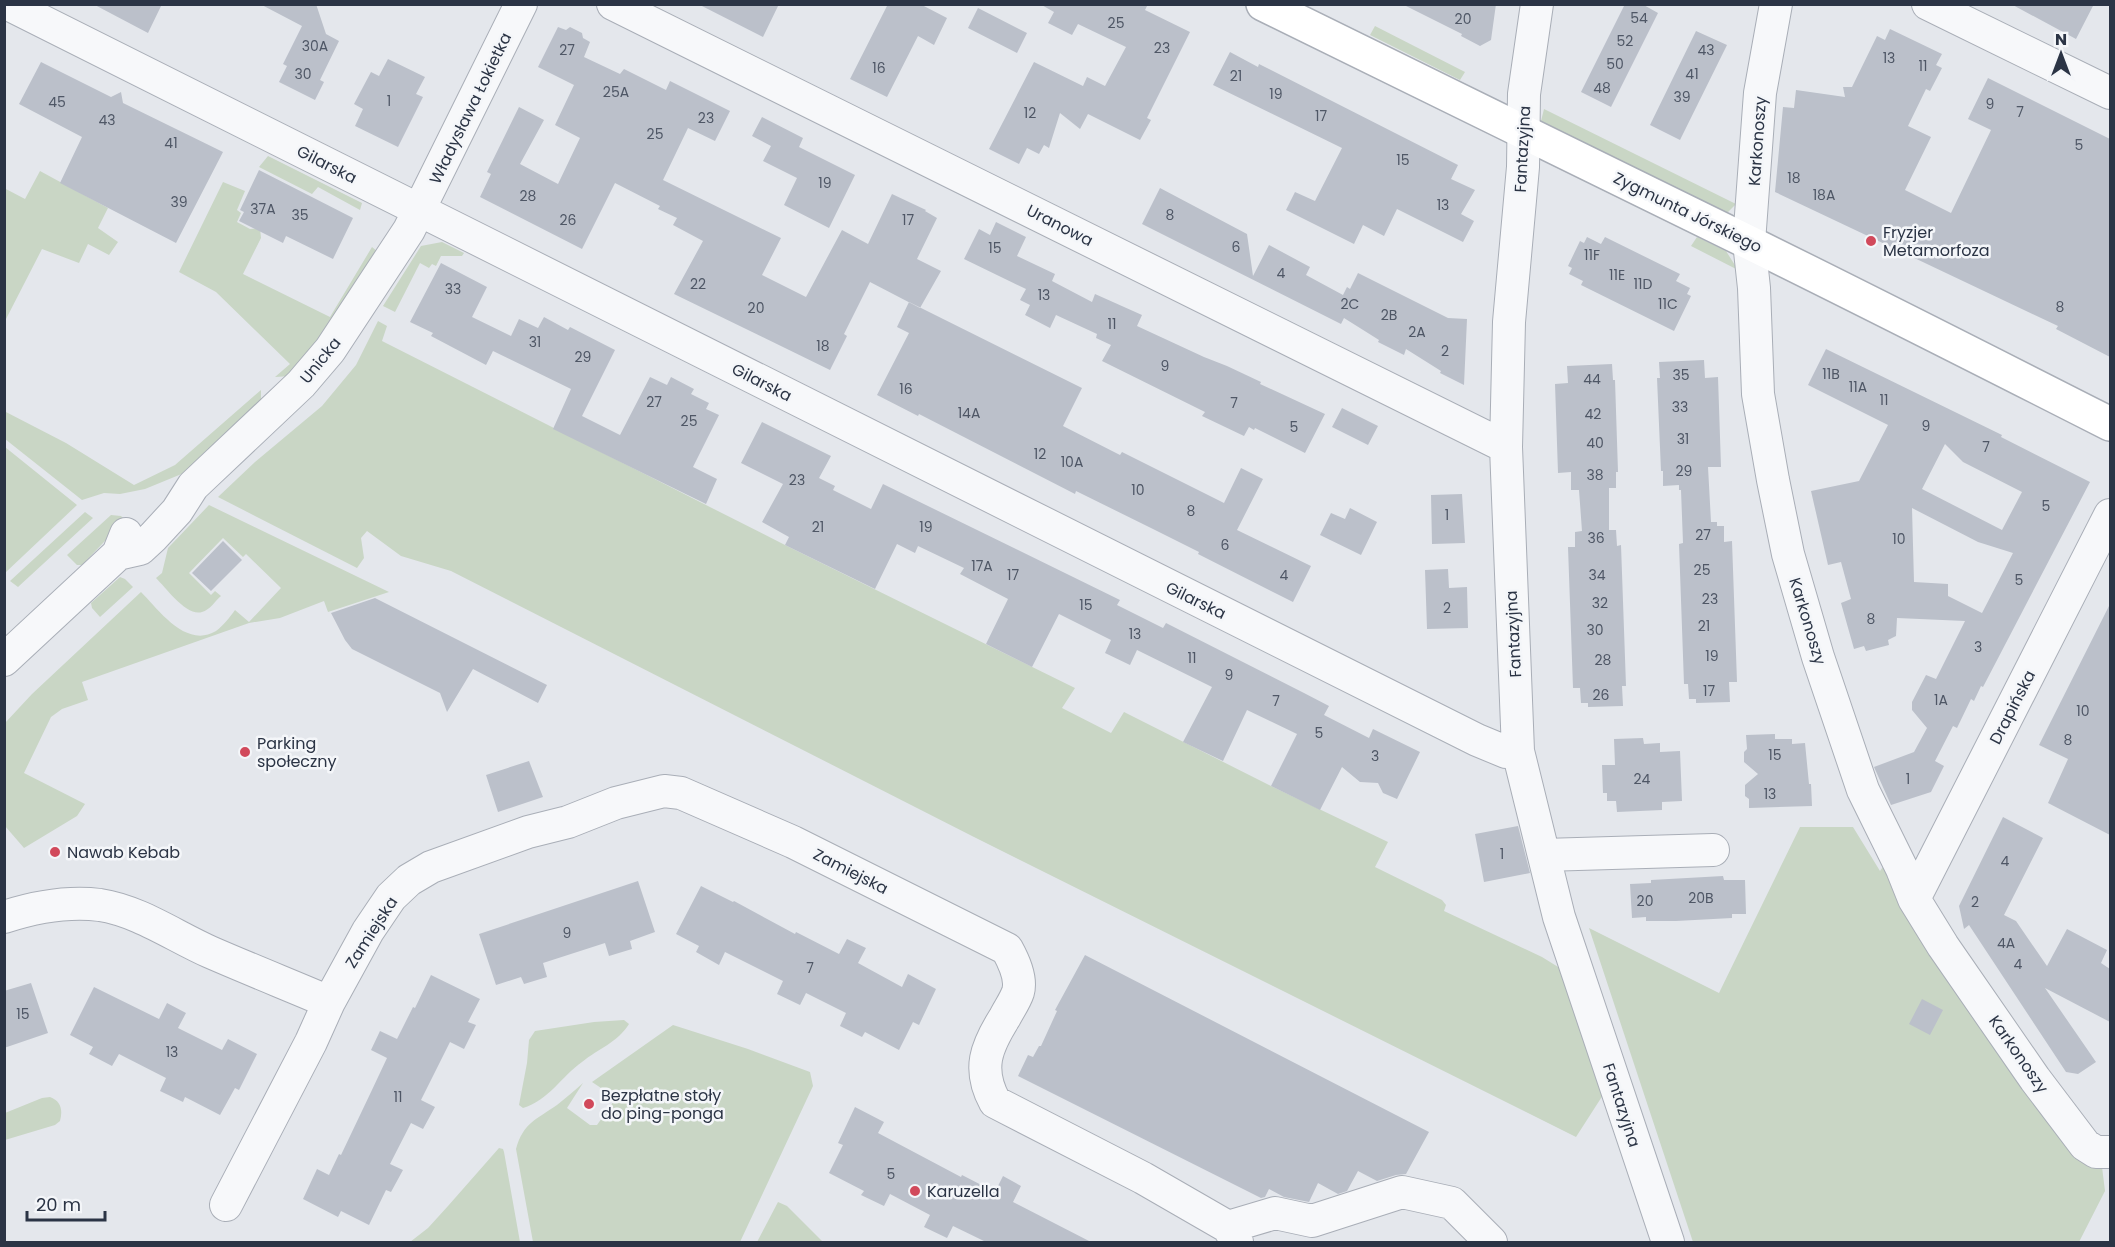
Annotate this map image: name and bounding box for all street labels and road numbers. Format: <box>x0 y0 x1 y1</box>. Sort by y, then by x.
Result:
street label: Władysława Łokietka <box>424 29 517 188</box>
street label: Karkonoszy <box>1743 95 1772 187</box>
street label: Fantazyjna <box>1509 105 1536 193</box>
street label: Gilarska <box>293 140 361 189</box>
street label: Zygmunta Jórskiego <box>1610 166 1766 258</box>
street label: Uranowa <box>1022 199 1097 252</box>
street label: Unicka <box>295 332 346 388</box>
street label: Gilarska <box>728 358 796 407</box>
street label: Karkonoszy <box>1783 575 1832 668</box>
street label: Gilarska <box>1162 576 1230 625</box>
street label: Fantazyjna <box>1500 590 1527 678</box>
street label: Drapińska <box>1984 666 2041 748</box>
street label: Zamiejska <box>809 843 892 900</box>
street label: Zamiejska <box>340 892 403 973</box>
street label: Karkonoszy <box>1983 1011 2054 1098</box>
street label: Fantazyjna <box>1597 1060 1646 1150</box>

